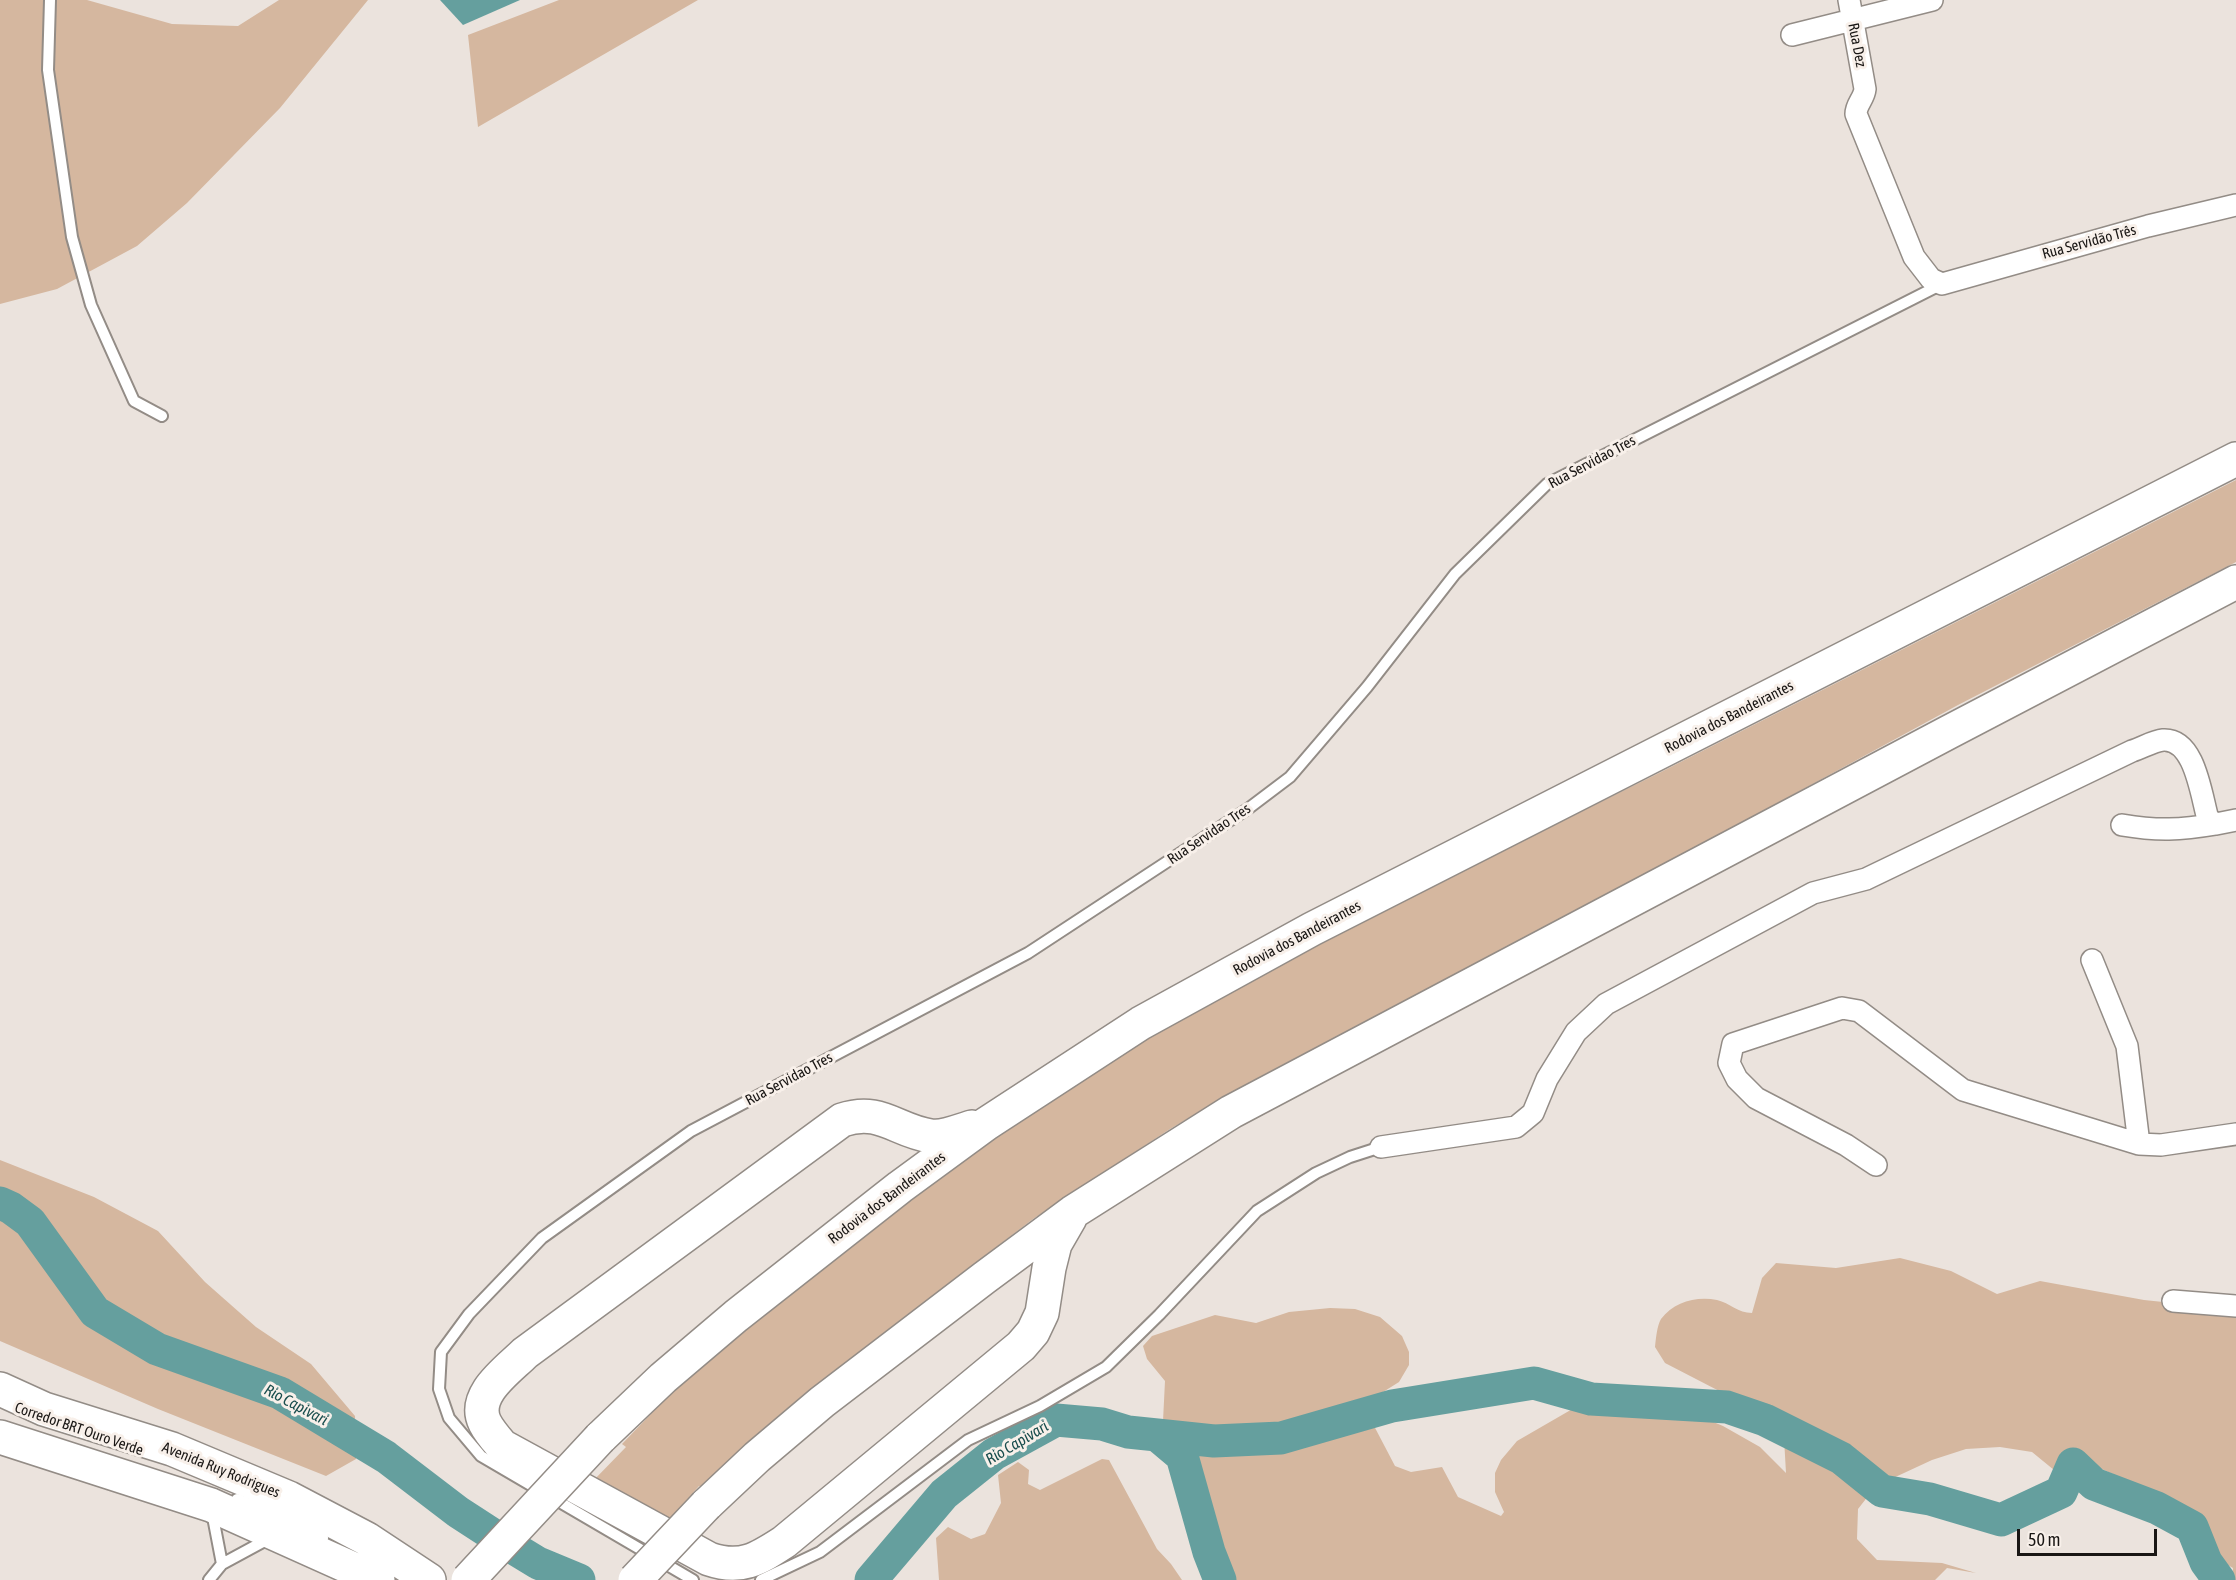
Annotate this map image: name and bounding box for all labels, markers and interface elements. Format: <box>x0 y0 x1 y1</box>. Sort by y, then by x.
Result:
street label: Rua Dez <box>1844 21 1870 69</box>
street label: Rua Servidão Três <box>2040 221 2138 263</box>
street label: Rua Servidao Tres <box>1545 431 1639 493</box>
street label: Rodovia dos Bandeirantes <box>1662 677 1796 757</box>
street label: Rua Servidao Tres <box>1164 800 1254 868</box>
street label: Rodovia dos Bandeirantes <box>1230 897 1364 979</box>
street label: Rua Servidao Tres <box>742 1048 836 1110</box>
street label: Rodovia dos Bandeirantes <box>825 1148 949 1248</box>
water label: Rio Capivari <box>261 1380 331 1430</box>
street label: Corredor BRT Ouro Verde <box>12 1399 146 1459</box>
water label: Rio Capivari <box>982 1417 1052 1469</box>
street label: Avenida Ruy Rodrigues <box>160 1438 282 1502</box>
scale bar <box>2020 1517 2160 1555</box>
text: 50 m <box>2028 1529 2060 1550</box>

